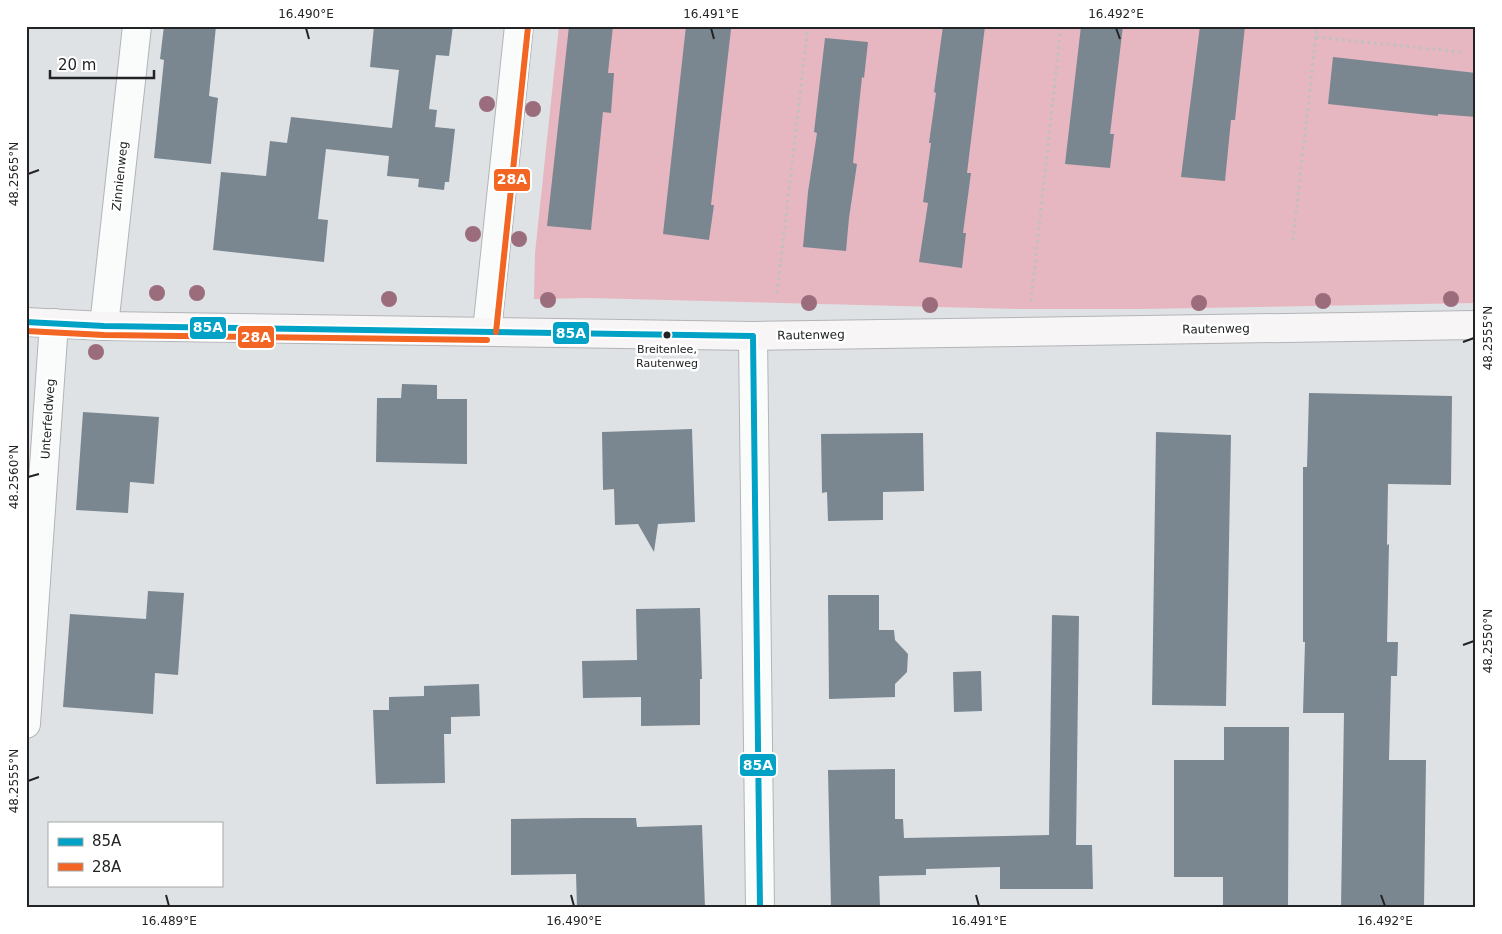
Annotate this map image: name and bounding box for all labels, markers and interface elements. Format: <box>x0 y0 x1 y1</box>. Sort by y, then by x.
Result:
text: 16.490°E <box>278 7 334 21</box>
text: 16.491°E <box>683 7 739 21</box>
text: 16.492°E <box>1088 7 1144 21</box>
scale bar <box>50 48 154 80</box>
text: 20 m <box>58 56 96 74</box>
street label: Zinnienweg <box>109 141 131 211</box>
text: 48.2565°N <box>7 142 21 206</box>
line badge: 28A <box>493 168 531 192</box>
text: 28A <box>497 171 527 187</box>
text: 48.2555°N <box>1481 306 1495 370</box>
line badge: 85A <box>189 316 227 340</box>
text: 85A <box>193 319 223 335</box>
line badge: 85A <box>552 321 590 345</box>
street label: Rautenweg <box>1182 321 1250 337</box>
line badge: 28A <box>237 325 275 349</box>
text: 85A <box>556 325 586 341</box>
street label: Rautenweg <box>777 327 845 343</box>
text: 28A <box>241 329 271 345</box>
marker: Breitenlee, Rautenweg <box>662 330 672 340</box>
place label: Breitenlee, Rautenweg <box>636 343 698 370</box>
street label: Unterfeldweg <box>38 378 58 460</box>
text: 48.2560°N <box>7 445 21 509</box>
text: 48.2550°N <box>1481 609 1495 673</box>
text: 48.2555°N <box>7 749 21 813</box>
line badge: 85A <box>739 753 777 777</box>
text: 85A <box>743 757 773 773</box>
legend <box>48 822 222 886</box>
text: 85A <box>92 832 122 850</box>
text: 28A <box>92 858 122 876</box>
text: 16.489°E <box>141 914 197 928</box>
text: 16.490°E <box>546 914 602 928</box>
text: 16.491°E <box>951 914 1007 928</box>
text: 16.492°E <box>1357 914 1413 928</box>

